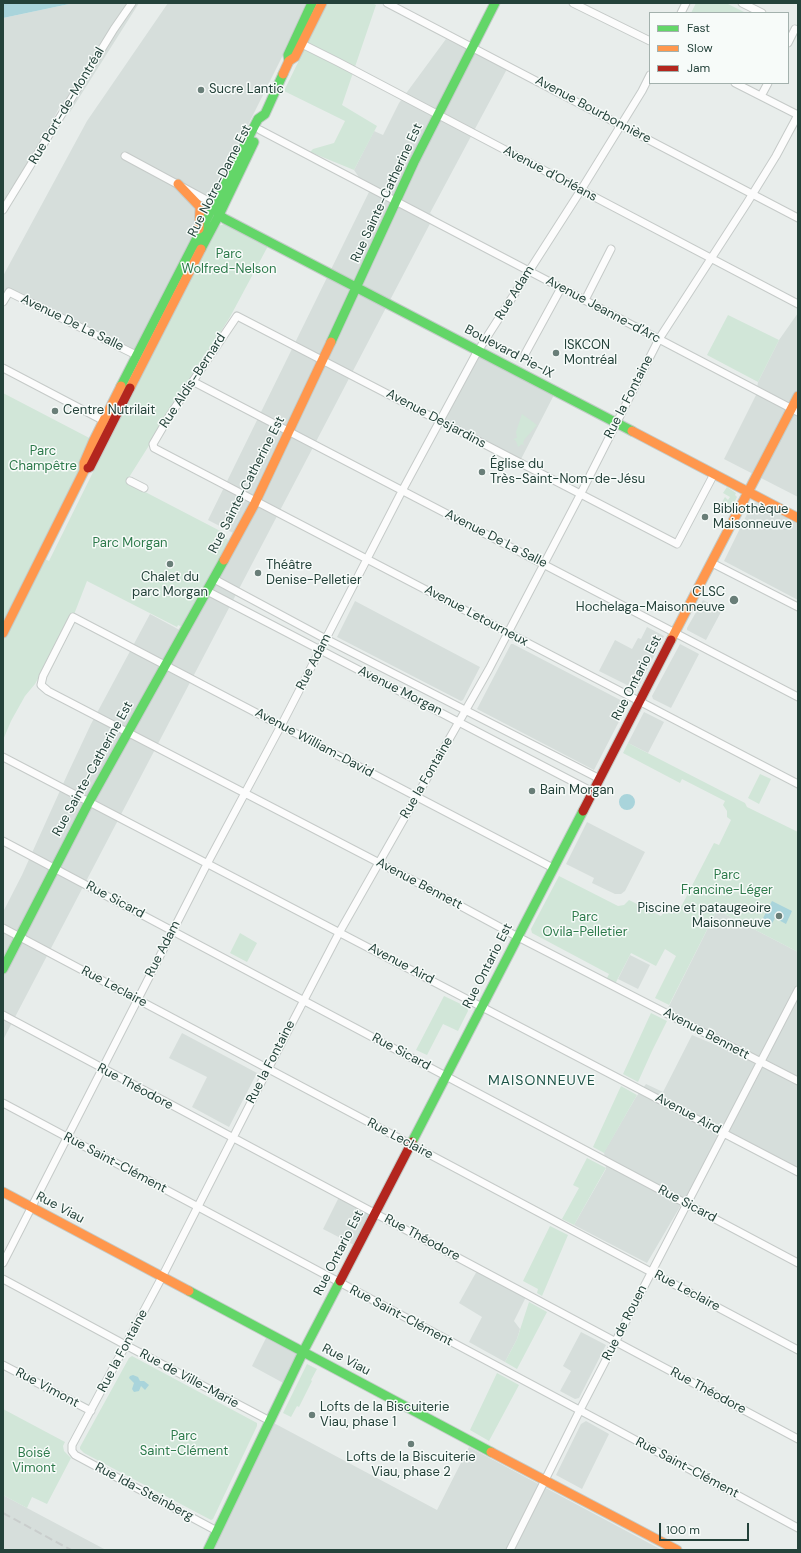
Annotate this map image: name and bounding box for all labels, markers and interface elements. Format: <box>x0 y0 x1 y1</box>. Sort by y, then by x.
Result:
legend <box>649 12 789 84</box>
text: Fast <box>687 20 710 36</box>
text: Slow <box>687 40 713 56</box>
street label: Rue Port-de-Montréal <box>26 45 108 167</box>
text: Jam <box>687 60 710 76</box>
street label: Avenue Bourbonnière <box>533 73 653 147</box>
place label: Sucre Lantic <box>209 82 284 98</box>
marker: Sucre Lantic <box>196 85 206 95</box>
street label: Rue Sainte-Catherine Est <box>348 121 426 265</box>
street label: Rue Notre-Dame Est <box>185 122 255 240</box>
street label: Avenue d'Orléans <box>500 143 600 205</box>
park label: Parc Wolfred-Nelson <box>181 247 277 278</box>
street label: Rue Adam <box>492 263 538 323</box>
street label: Avenue Jeanne-d'Arc <box>543 273 663 347</box>
street label: Avenue De La Salle <box>18 291 126 355</box>
street label: Boulevard Pie-IX <box>462 322 556 382</box>
street label: Rue Aldis-Bernard <box>157 331 229 431</box>
place label: ISKCON Montréal <box>564 338 617 369</box>
marker: ISKCON Montréal <box>551 348 561 358</box>
street label: Rue la Fontaine <box>601 353 657 441</box>
street label: Avenue Desjardins <box>384 386 488 452</box>
place label: Centre Nutrilait <box>63 403 155 419</box>
marker: Centre Nutrilait <box>50 406 60 416</box>
street label: Rue Sainte-Catherine Est <box>206 414 288 556</box>
park label: Parc Champêtre <box>9 444 77 475</box>
place label: Église du Très-Saint-Nom-de-Jésu <box>490 457 645 488</box>
marker: Église du Très-Saint-Nom-de-Jésu <box>477 467 487 477</box>
place label: Bibliothèque Maisonneuve <box>713 502 792 533</box>
street label: Avenue De La Salle <box>442 506 550 572</box>
marker: Bibliothèque Maisonneuve <box>700 512 710 522</box>
park label: Parc Morgan <box>93 536 167 552</box>
place label: Théâtre Denise-Pelletier <box>266 558 362 589</box>
marker: Chalet du parc Morgan <box>165 559 175 569</box>
marker: Théâtre Denise-Pelletier <box>253 568 263 578</box>
place label: Chalet du parc Morgan <box>132 570 208 601</box>
street label: Avenue Letourneux <box>422 582 530 650</box>
place label: CLSC Hochelaga-Maisonneuve <box>576 585 725 616</box>
marker: CLSC Hochelaga-Maisonneuve <box>728 594 740 606</box>
street label: Rue Adam <box>293 631 335 693</box>
street label: Rue Ontario Est <box>609 633 665 723</box>
street label: Avenue Morgan <box>355 663 445 719</box>
street label: Rue Sainte-Catherine Est <box>49 699 137 839</box>
street label: Avenue William-David <box>252 705 376 781</box>
street label: Rue la Fontaine <box>397 735 457 821</box>
place label: Bain Morgan <box>540 783 614 799</box>
marker: Bain Morgan <box>527 786 537 796</box>
street label: Avenue Bennett <box>373 855 465 913</box>
park label: Parc Francine-Léger <box>681 868 773 899</box>
street label: Rue Sicard <box>83 878 147 922</box>
place label: Piscine et pataugeoire Maisonneuve <box>637 901 771 932</box>
park label: Parc Ovila-Pelletier <box>543 910 627 941</box>
marker: Piscine et pataugeoire Maisonneuve <box>774 911 784 921</box>
street label: Rue Adam <box>142 918 184 980</box>
street label: Rue Ontario Est <box>460 921 516 1011</box>
street label: Avenue Aird <box>366 940 436 988</box>
street label: Rue Leclaire <box>78 963 150 1011</box>
street label: Avenue Bennett <box>660 1005 752 1063</box>
street label: Rue la Fontaine <box>243 1018 299 1106</box>
street label: Rue Sicard <box>369 1030 433 1074</box>
street label: Rue Théodore <box>94 1060 176 1114</box>
district label: MAISONNEUVE <box>488 1073 596 1089</box>
street label: Avenue Aird <box>653 1090 723 1138</box>
street label: Rue Leclaire <box>364 1115 436 1163</box>
street label: Rue Saint-Clément <box>61 1129 169 1197</box>
street label: Rue Sicard <box>655 1182 719 1226</box>
street label: Rue Viau <box>33 1189 87 1227</box>
street label: Rue Ontario Est <box>311 1208 367 1298</box>
street label: Rue Théodore <box>381 1211 463 1265</box>
street label: Rue Leclaire <box>651 1267 723 1315</box>
street label: Rue Saint-Clément <box>347 1282 455 1350</box>
street label: Rue de Rouen <box>599 1283 651 1363</box>
street label: Rue la Fontaine <box>95 1307 151 1395</box>
street label: Rue Viau <box>319 1341 373 1379</box>
street label: Rue de Ville-Marie <box>137 1346 241 1412</box>
street label: Rue Théodore <box>667 1364 749 1418</box>
street label: Rue Vimont <box>13 1365 81 1411</box>
place label: Lofts de la Biscuiterie Viau, phase 1 <box>320 1400 449 1431</box>
marker: Lofts de la Biscuiterie Viau, phase 1 <box>307 1410 317 1420</box>
park label: Parc Saint-Clément <box>140 1429 228 1460</box>
street label: Rue Saint-Clément <box>633 1434 741 1502</box>
marker: Lofts de la Biscuiterie Viau, phase 2 <box>406 1439 416 1449</box>
park label: Boisé Vimont <box>12 1446 56 1477</box>
place label: Lofts de la Biscuiterie Viau, phase 2 <box>346 1450 476 1481</box>
street label: Rue Ida-Steinberg <box>92 1459 196 1525</box>
scale bar <box>661 1515 751 1541</box>
text: 100 m <box>666 1522 700 1538</box>

